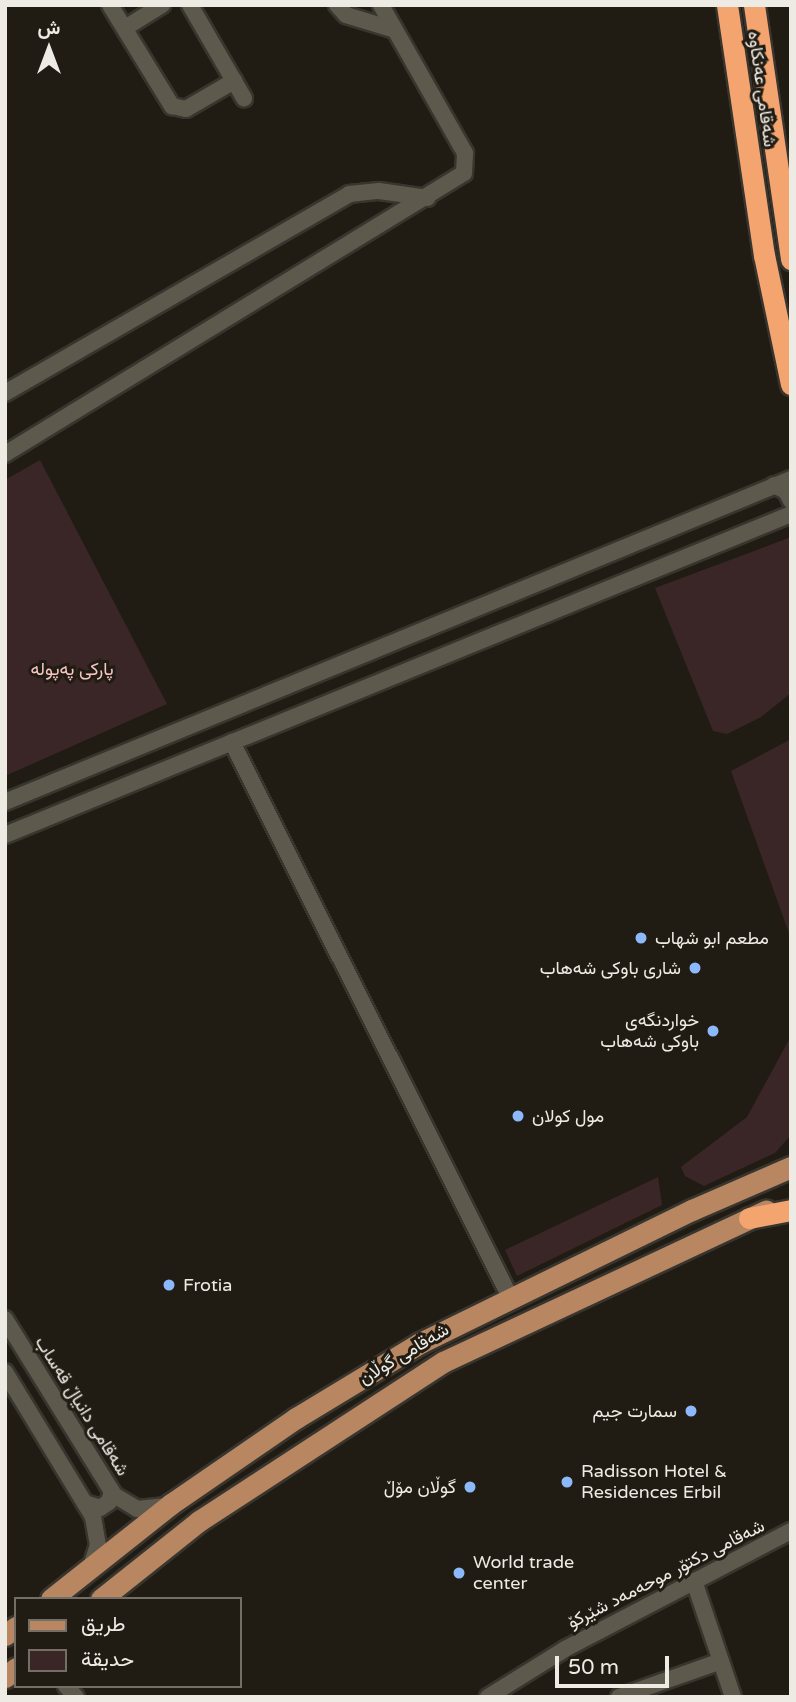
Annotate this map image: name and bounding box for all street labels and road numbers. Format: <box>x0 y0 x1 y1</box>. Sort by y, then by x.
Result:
street label: شەقامی عەنکاوە <box>743 30 781 148</box>
street label: شەقامی گوڵان <box>355 1319 453 1389</box>
street label: شەقامی دانیاڵ قەساب <box>30 1332 134 1480</box>
street label: شەقامی دکتۆر موحەمەد شێرکۆ <box>564 1515 768 1633</box>

